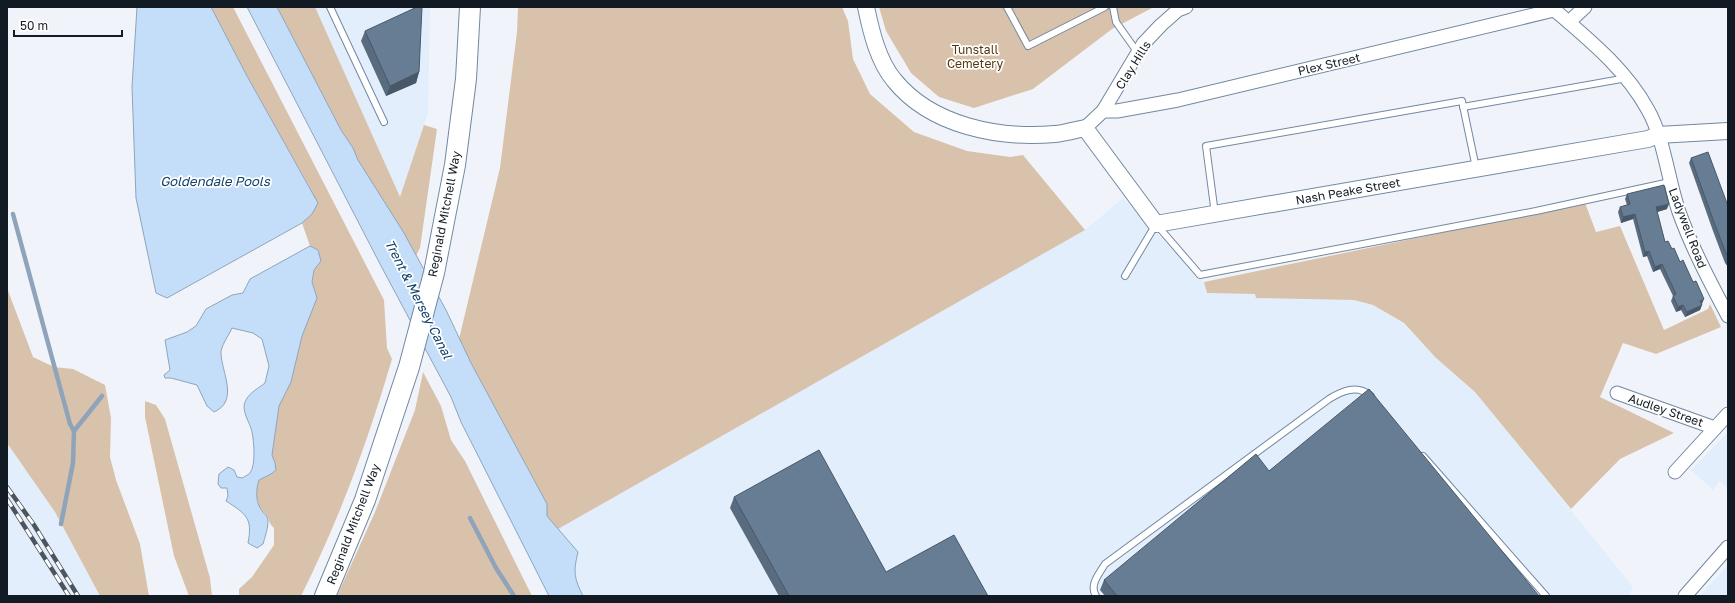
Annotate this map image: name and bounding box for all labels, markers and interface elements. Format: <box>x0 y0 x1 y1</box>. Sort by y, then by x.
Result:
scale bar <box>14 12 122 38</box>
text: 50 m <box>20 18 48 33</box>
street label: Clay Hills <box>1112 38 1154 92</box>
park label: Tunstall Cemetery <box>947 42 1003 71</box>
street label: Plex Street <box>1296 50 1362 78</box>
street label: Reginald Mitchell Way <box>424 149 464 278</box>
water label: Goldendale Pools <box>160 173 271 189</box>
street label: Nash Peake Street <box>1294 174 1402 208</box>
street label: Ladywell Road <box>1666 186 1710 270</box>
water label: Trent & Mersey Canal <box>382 237 456 362</box>
street label: Audley Street <box>1627 390 1706 430</box>
street label: Reginald Mitchell Way <box>323 461 383 586</box>

